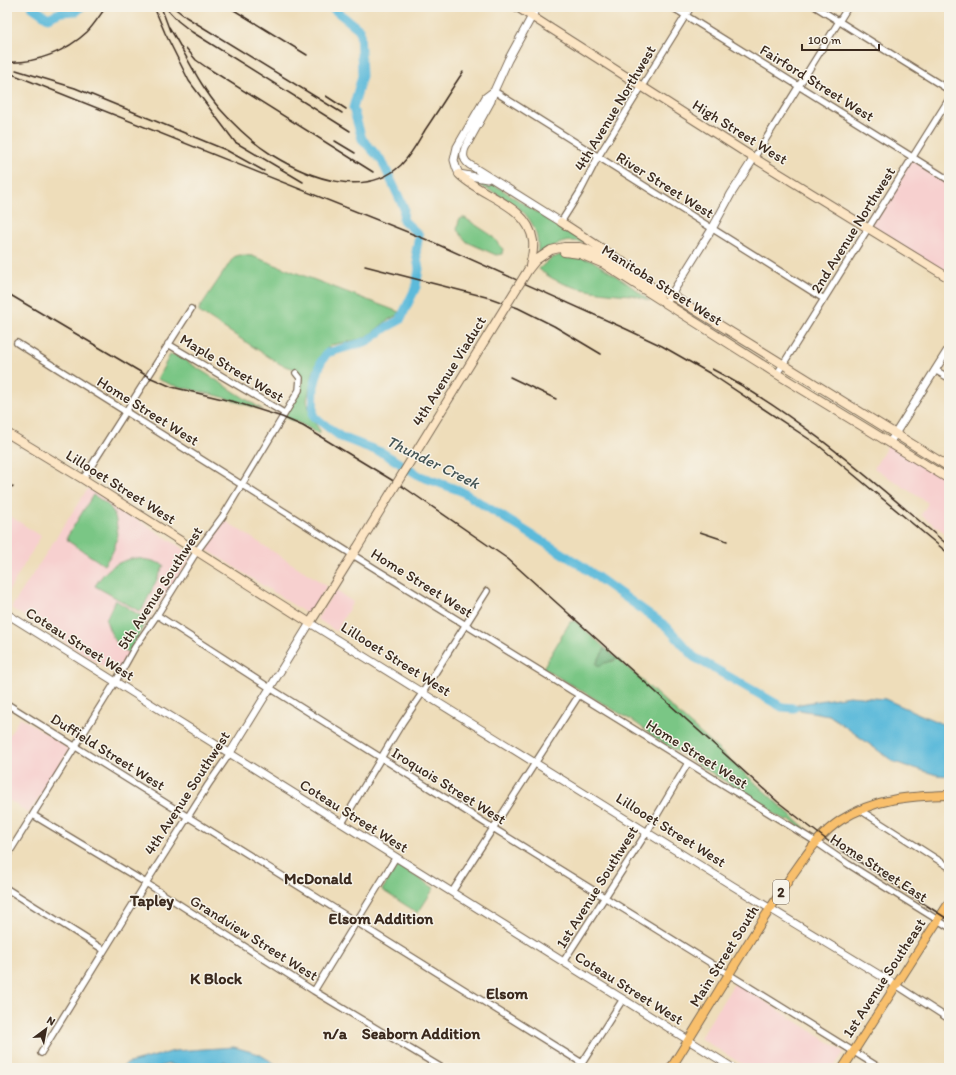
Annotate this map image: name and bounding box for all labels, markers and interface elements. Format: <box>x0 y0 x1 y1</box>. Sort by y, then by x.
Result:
scale bar <box>802 26 879 52</box>
text: 100 m <box>808 33 841 47</box>
street label: Fairford Street West <box>757 41 878 126</box>
street label: 4th Avenue Northwest <box>570 42 660 174</box>
street label: High Street West <box>689 96 791 169</box>
street label: River Street West <box>613 148 717 222</box>
street label: 2nd Avenue Northwest <box>807 163 899 297</box>
street label: Manitoba Street West <box>598 241 726 330</box>
street label: 4th Avenue Viaduct <box>408 313 490 429</box>
street label: Maple Street West <box>177 330 288 406</box>
street label: Home Street West <box>94 372 203 450</box>
water label: Thunder Creek <box>383 431 483 493</box>
street label: Lillooet Street West <box>63 446 180 528</box>
street label: 5th Avenue Southwest <box>114 523 207 653</box>
street label: Home Street West <box>368 544 477 622</box>
street label: Coteau Street West <box>22 603 138 685</box>
street label: Lillooet Street West <box>338 618 455 700</box>
street label: Duffield Street West <box>47 710 169 795</box>
street label: Home Street West <box>643 715 752 793</box>
street label: 4th Avenue Southwest <box>140 727 234 858</box>
street label: Iroquois Street West <box>388 744 510 829</box>
street label: Coteau Street West <box>296 775 412 857</box>
street label: Lillooet Street West <box>613 789 730 871</box>
street label: 1st Avenue Southwest <box>552 822 642 952</box>
street label: Home Street East <box>827 830 931 906</box>
district label: McDonald <box>284 869 352 888</box>
road number: 2 <box>773 880 789 904</box>
district label: Tapley <box>129 891 174 911</box>
street label: Grandview Street West <box>187 891 322 985</box>
street label: Main Street South <box>685 902 763 1010</box>
district label: Elsom Addition <box>329 909 434 928</box>
street label: 1st Avenue Southeast <box>839 915 929 1041</box>
street label: Coteau Street West <box>571 947 687 1029</box>
district label: K Block <box>190 969 243 988</box>
district label: Elsom <box>486 984 529 1003</box>
north arrow <box>26 1009 66 1049</box>
text: N <box>44 1013 58 1028</box>
district label: n/a <box>322 1024 348 1043</box>
district label: Seaborn Addition <box>362 1024 481 1043</box>

